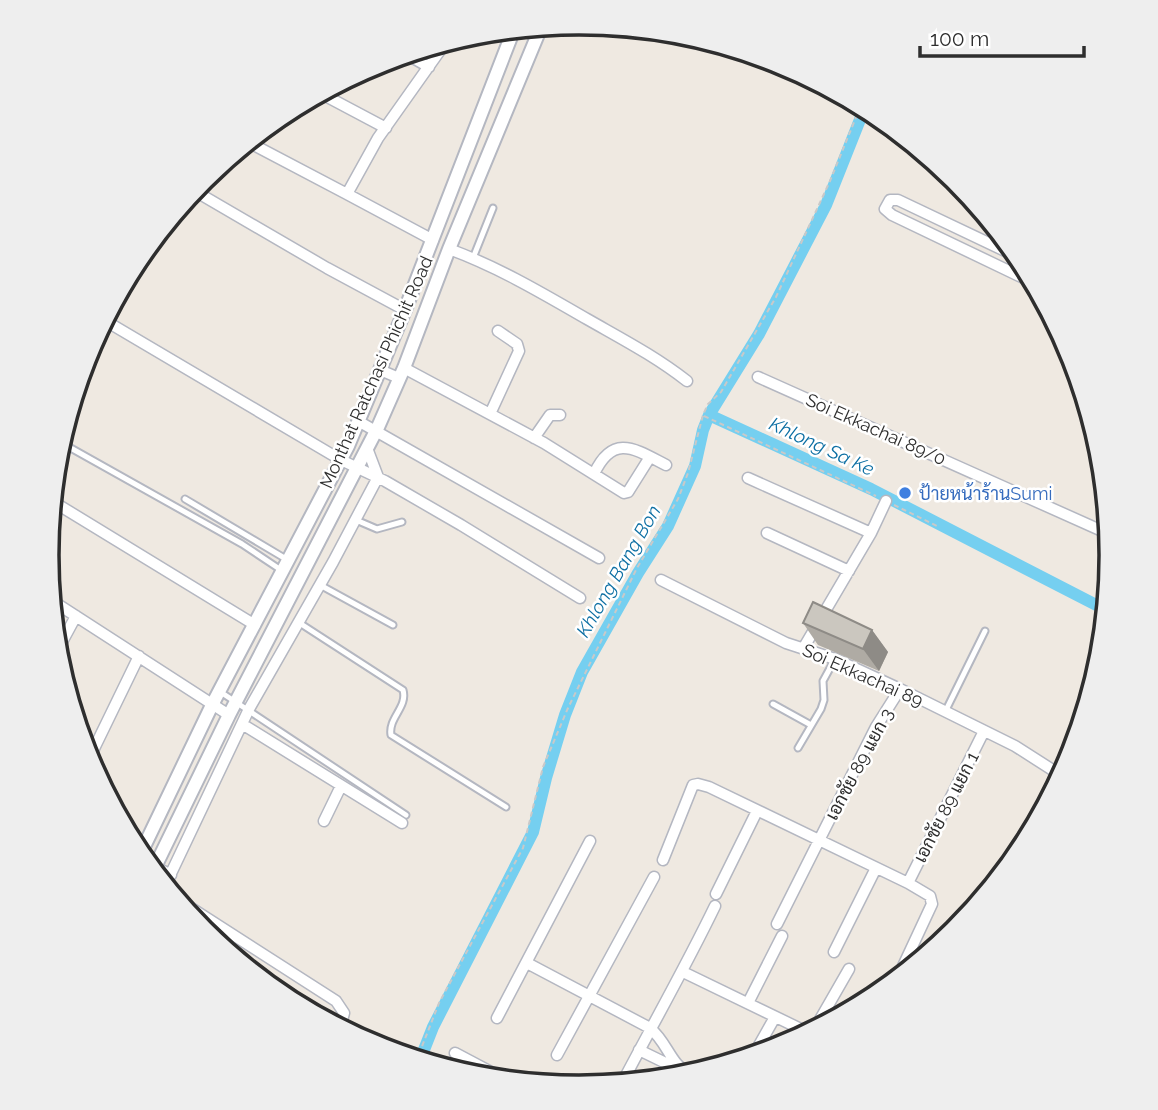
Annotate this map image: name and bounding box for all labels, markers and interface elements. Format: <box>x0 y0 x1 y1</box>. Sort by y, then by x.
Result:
scale bar <box>920 14 1084 58</box>
text: 100 m <box>930 26 989 51</box>
street label: Monthat Ratchasi Phichit Road <box>315 253 437 491</box>
street label: Soi Ekkachai 89/0 <box>803 389 949 469</box>
water label: Khlong Sa Ke <box>766 412 878 480</box>
place label: ป้ายหน้าร้านSumi <box>919 482 1052 504</box>
marker: ป้ายหน้าร้านSumi <box>897 485 913 501</box>
water label: Khlong Bang Bon <box>571 501 665 641</box>
street label: Soi Ekkachai 89 <box>799 639 927 711</box>
street label: เอกชัย 89 แยก 3 <box>821 705 897 823</box>
street label: เอกชัย 89 แยก 1 <box>909 748 983 866</box>

